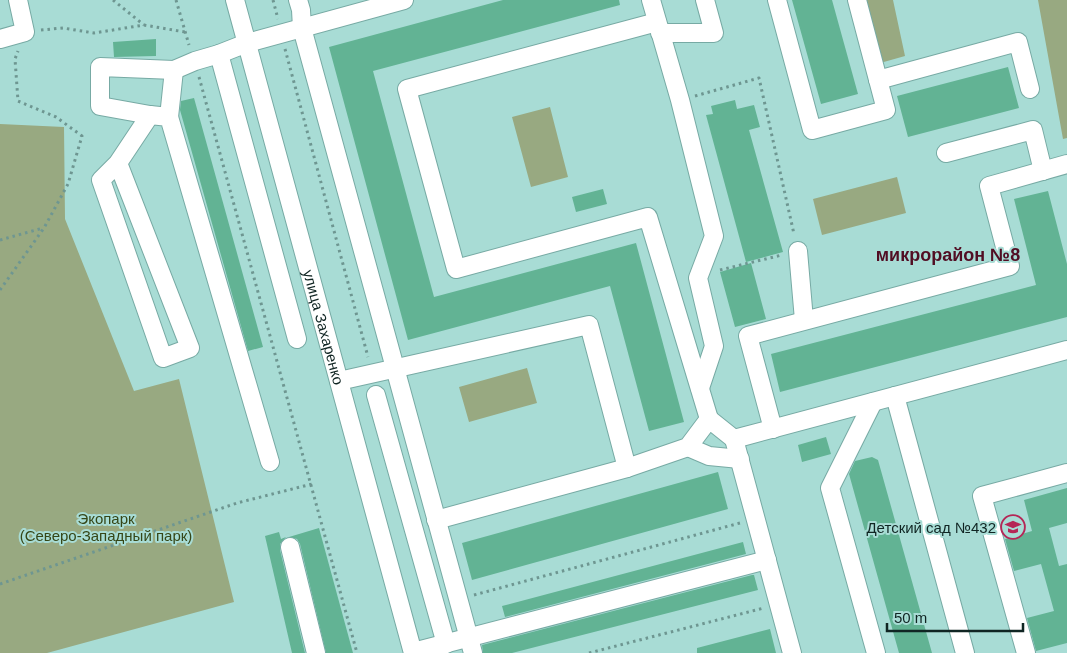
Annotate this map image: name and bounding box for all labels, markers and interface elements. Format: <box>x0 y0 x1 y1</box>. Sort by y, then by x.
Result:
district label: микрорайон №8 <box>876 245 1020 265</box>
street label: улица Захаренко <box>300 268 348 387</box>
park label: Экопарк (Северо-Западный парк) <box>20 510 192 544</box>
school or university icon: Детский сад №432 <box>1000 514 1026 540</box>
place label: Детский сад №432 <box>866 519 996 536</box>
scale bar <box>887 600 1023 632</box>
text: 50 m <box>894 609 927 626</box>

